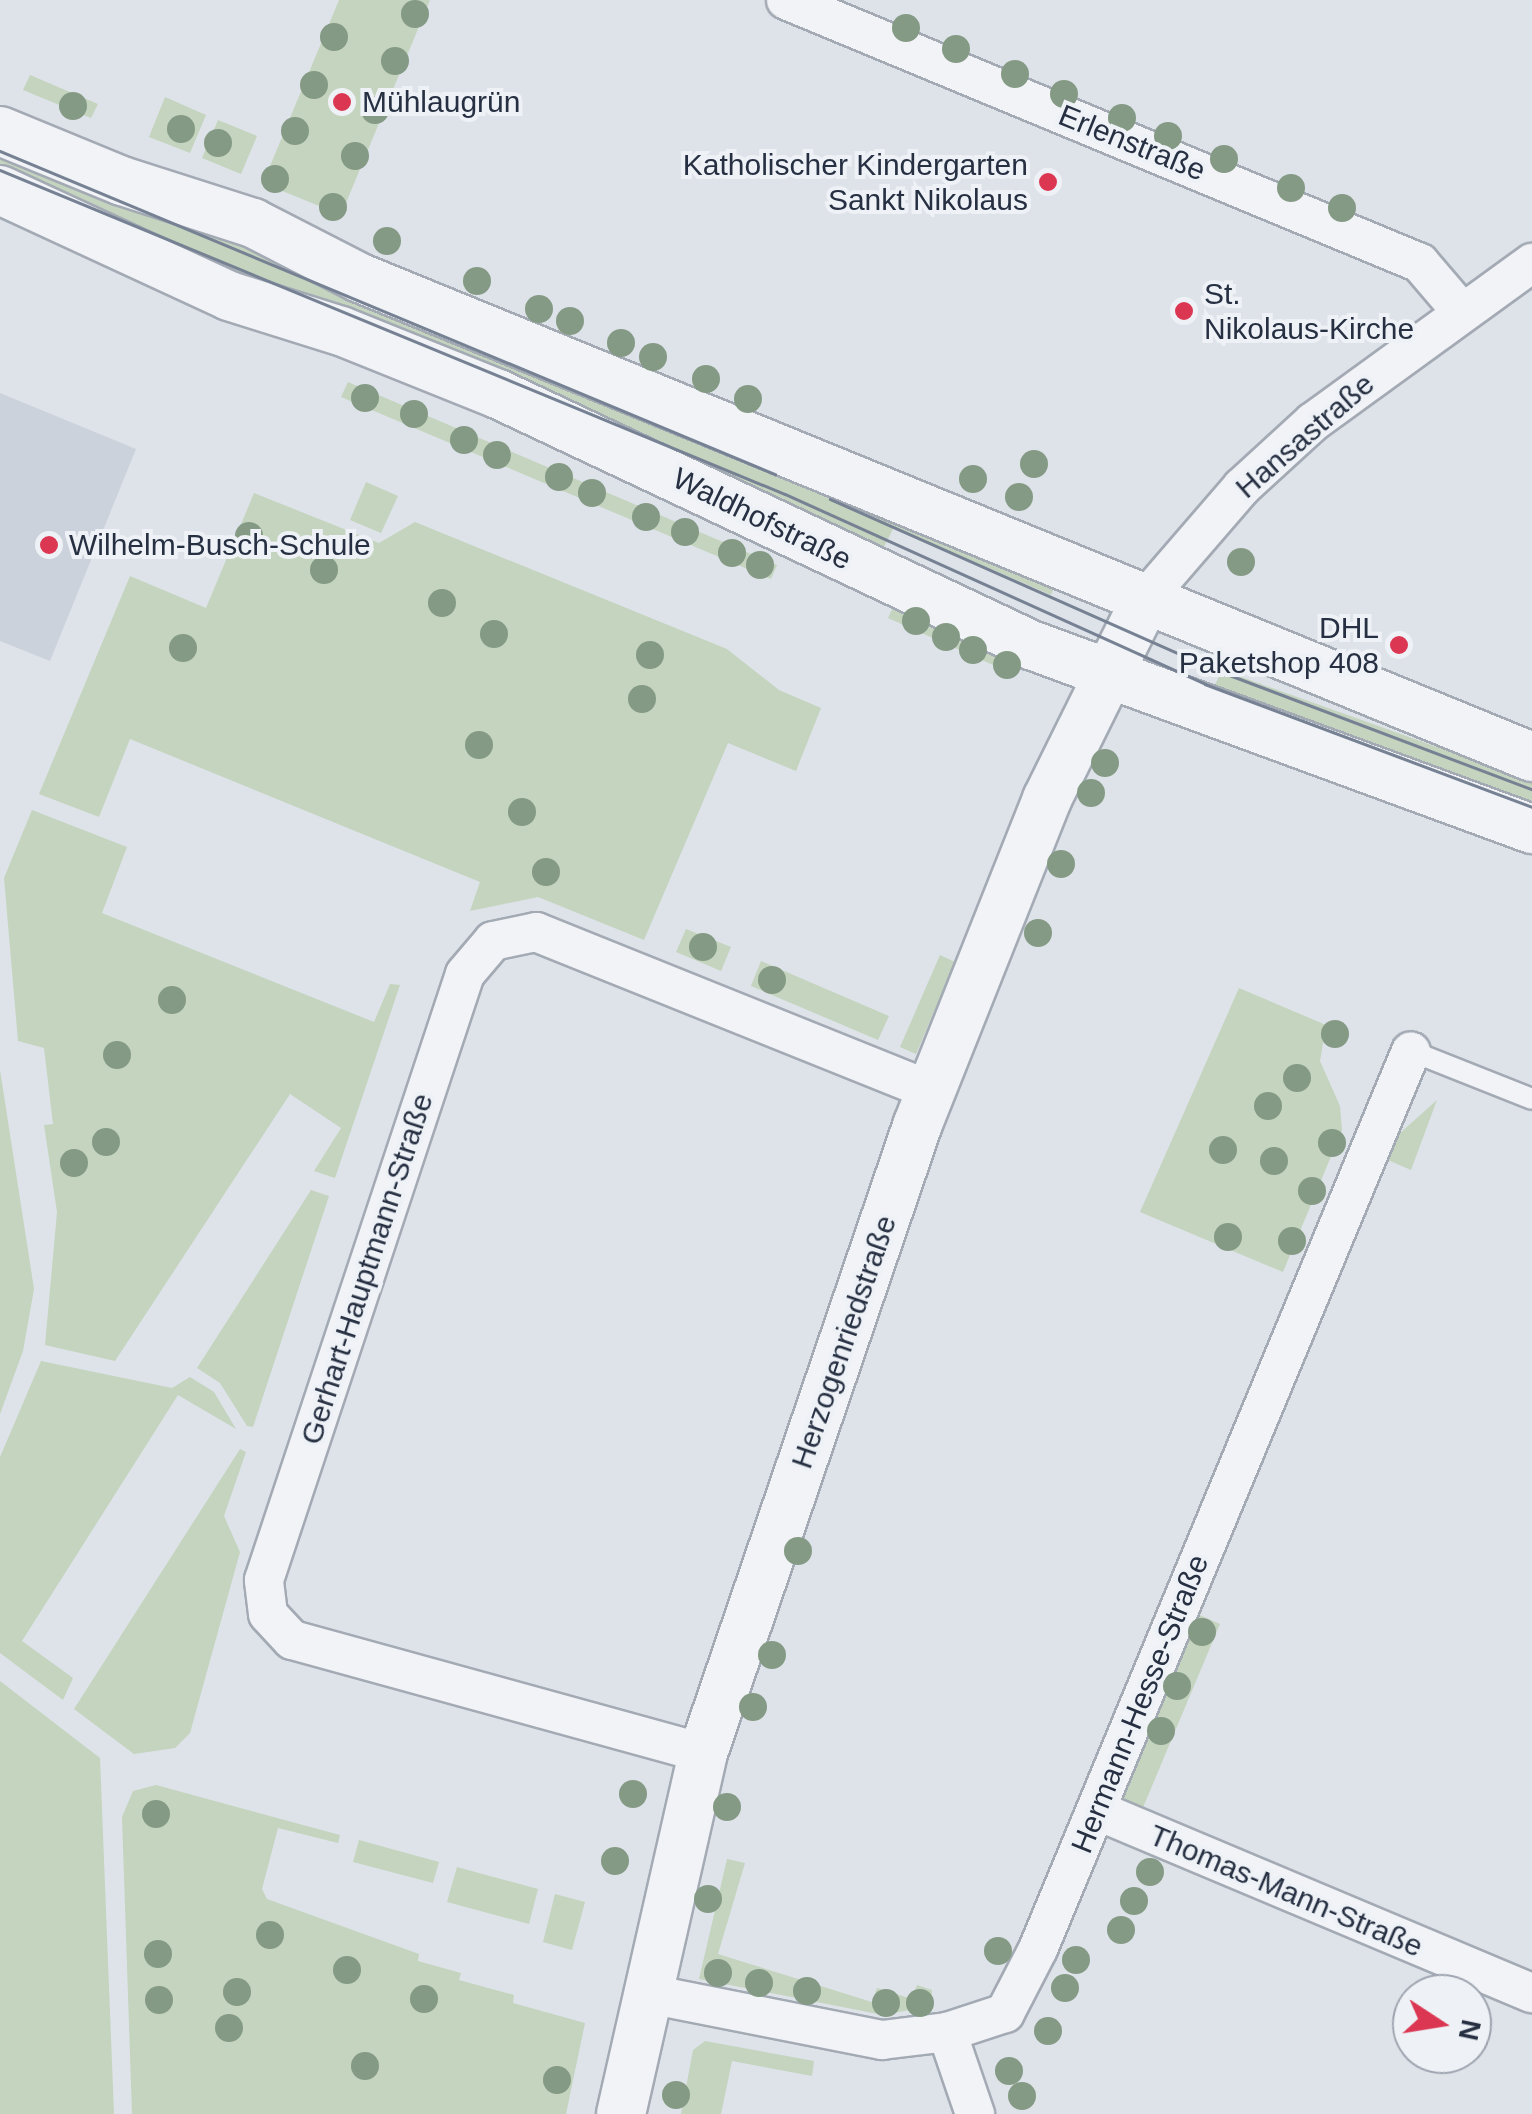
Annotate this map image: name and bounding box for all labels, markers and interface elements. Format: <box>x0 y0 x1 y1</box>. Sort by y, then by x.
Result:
place label: Mühlaugrün <box>362 84 520 120</box>
marker: Mühlaugrün <box>331 91 353 113</box>
street label: Erlenstraße <box>1053 97 1211 189</box>
place label: Katholischer Kindergarten Sankt Nikolaus <box>683 147 1028 218</box>
marker: Katholischer Kindergarten Sankt Nikolaus <box>1037 171 1059 193</box>
place label: St. Nikolaus-Kirche <box>1204 276 1414 346</box>
marker: St. Nikolaus-Kirche <box>1173 300 1195 322</box>
street label: Hansastraße <box>1228 366 1382 506</box>
street label: Waldhofstraße <box>667 460 857 578</box>
place label: Wilhelm-Busch-Schule <box>69 527 371 563</box>
marker: Wilhelm-Busch-Schule <box>38 534 60 556</box>
place label: DHL Paketshop 408 <box>1179 610 1379 680</box>
marker: DHL Paketshop 408 <box>1388 634 1410 656</box>
street label: Gerhart-Hauptmann-Straße <box>293 1089 441 1449</box>
street label: Herzogenriedstraße <box>784 1211 904 1473</box>
street label: Hermann-Hesse-Straße <box>1064 1550 1216 1858</box>
street label: Thomas-Mann-Straße <box>1144 1817 1428 1965</box>
north arrow <box>1392 1974 1492 2074</box>
text: N <box>1453 2017 1487 2043</box>

